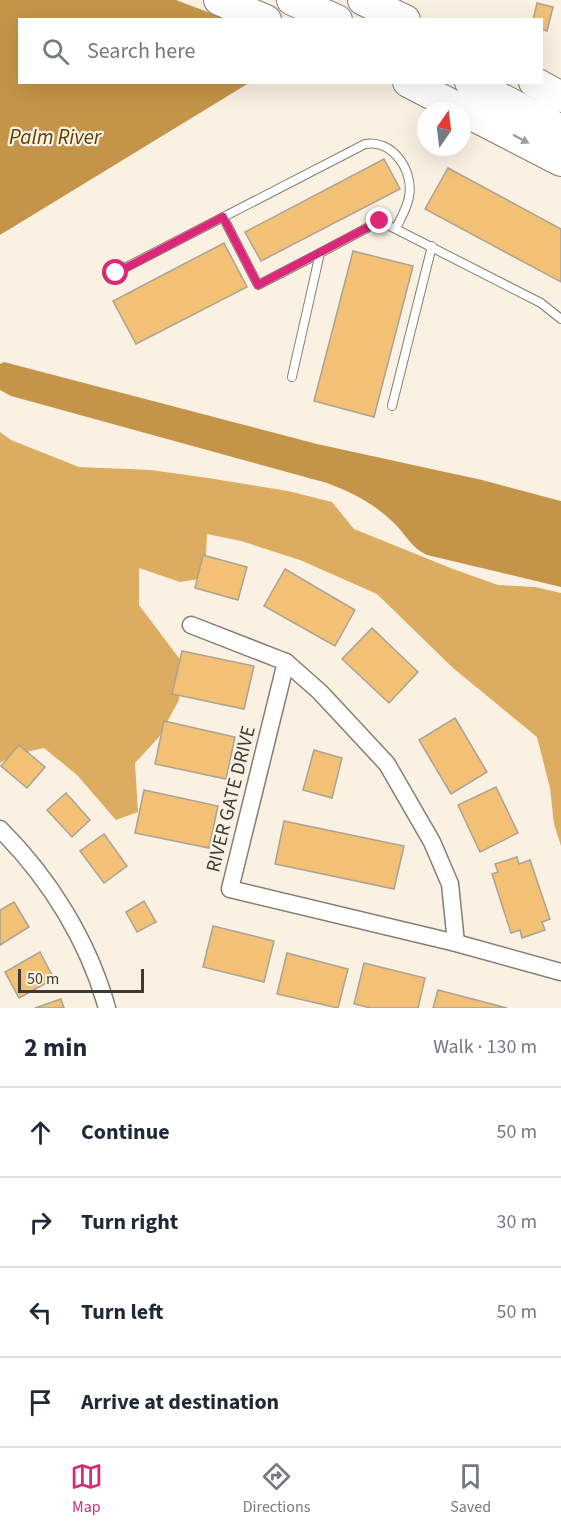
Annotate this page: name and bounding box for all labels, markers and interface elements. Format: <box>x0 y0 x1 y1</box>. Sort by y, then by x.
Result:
search box <box>18 18 543 84</box>
icon: search <box>39 35 72 68</box>
text: Search here <box>87 35 195 67</box>
north arrow <box>417 102 471 156</box>
water label: Palm River <box>9 122 102 152</box>
one-way arrow <box>512 134 530 144</box>
route end <box>366 207 392 233</box>
route start <box>102 259 128 285</box>
street label: RIVER GATE DRIVE <box>199 723 263 875</box>
scale bar <box>18 966 144 994</box>
text: 50 m <box>27 968 59 990</box>
text: 2 min <box>24 1029 87 1066</box>
text: Walk · 130 m <box>433 1033 537 1061</box>
icon: ahead <box>24 1116 57 1149</box>
text: Continue <box>81 1116 170 1148</box>
text: 50 m <box>497 1118 537 1146</box>
icon: right <box>24 1206 57 1239</box>
text: Turn right <box>81 1206 178 1238</box>
text: 30 m <box>497 1208 537 1236</box>
icon: left <box>24 1296 57 1329</box>
text: Turn left <box>81 1296 163 1328</box>
text: 50 m <box>497 1298 537 1326</box>
icon: arrive <box>24 1386 57 1419</box>
text: Arrive at destination <box>81 1386 279 1418</box>
tab: Map <box>70 1460 103 1518</box>
tab: Directions <box>243 1460 310 1518</box>
tab: Saved <box>450 1460 491 1518</box>

